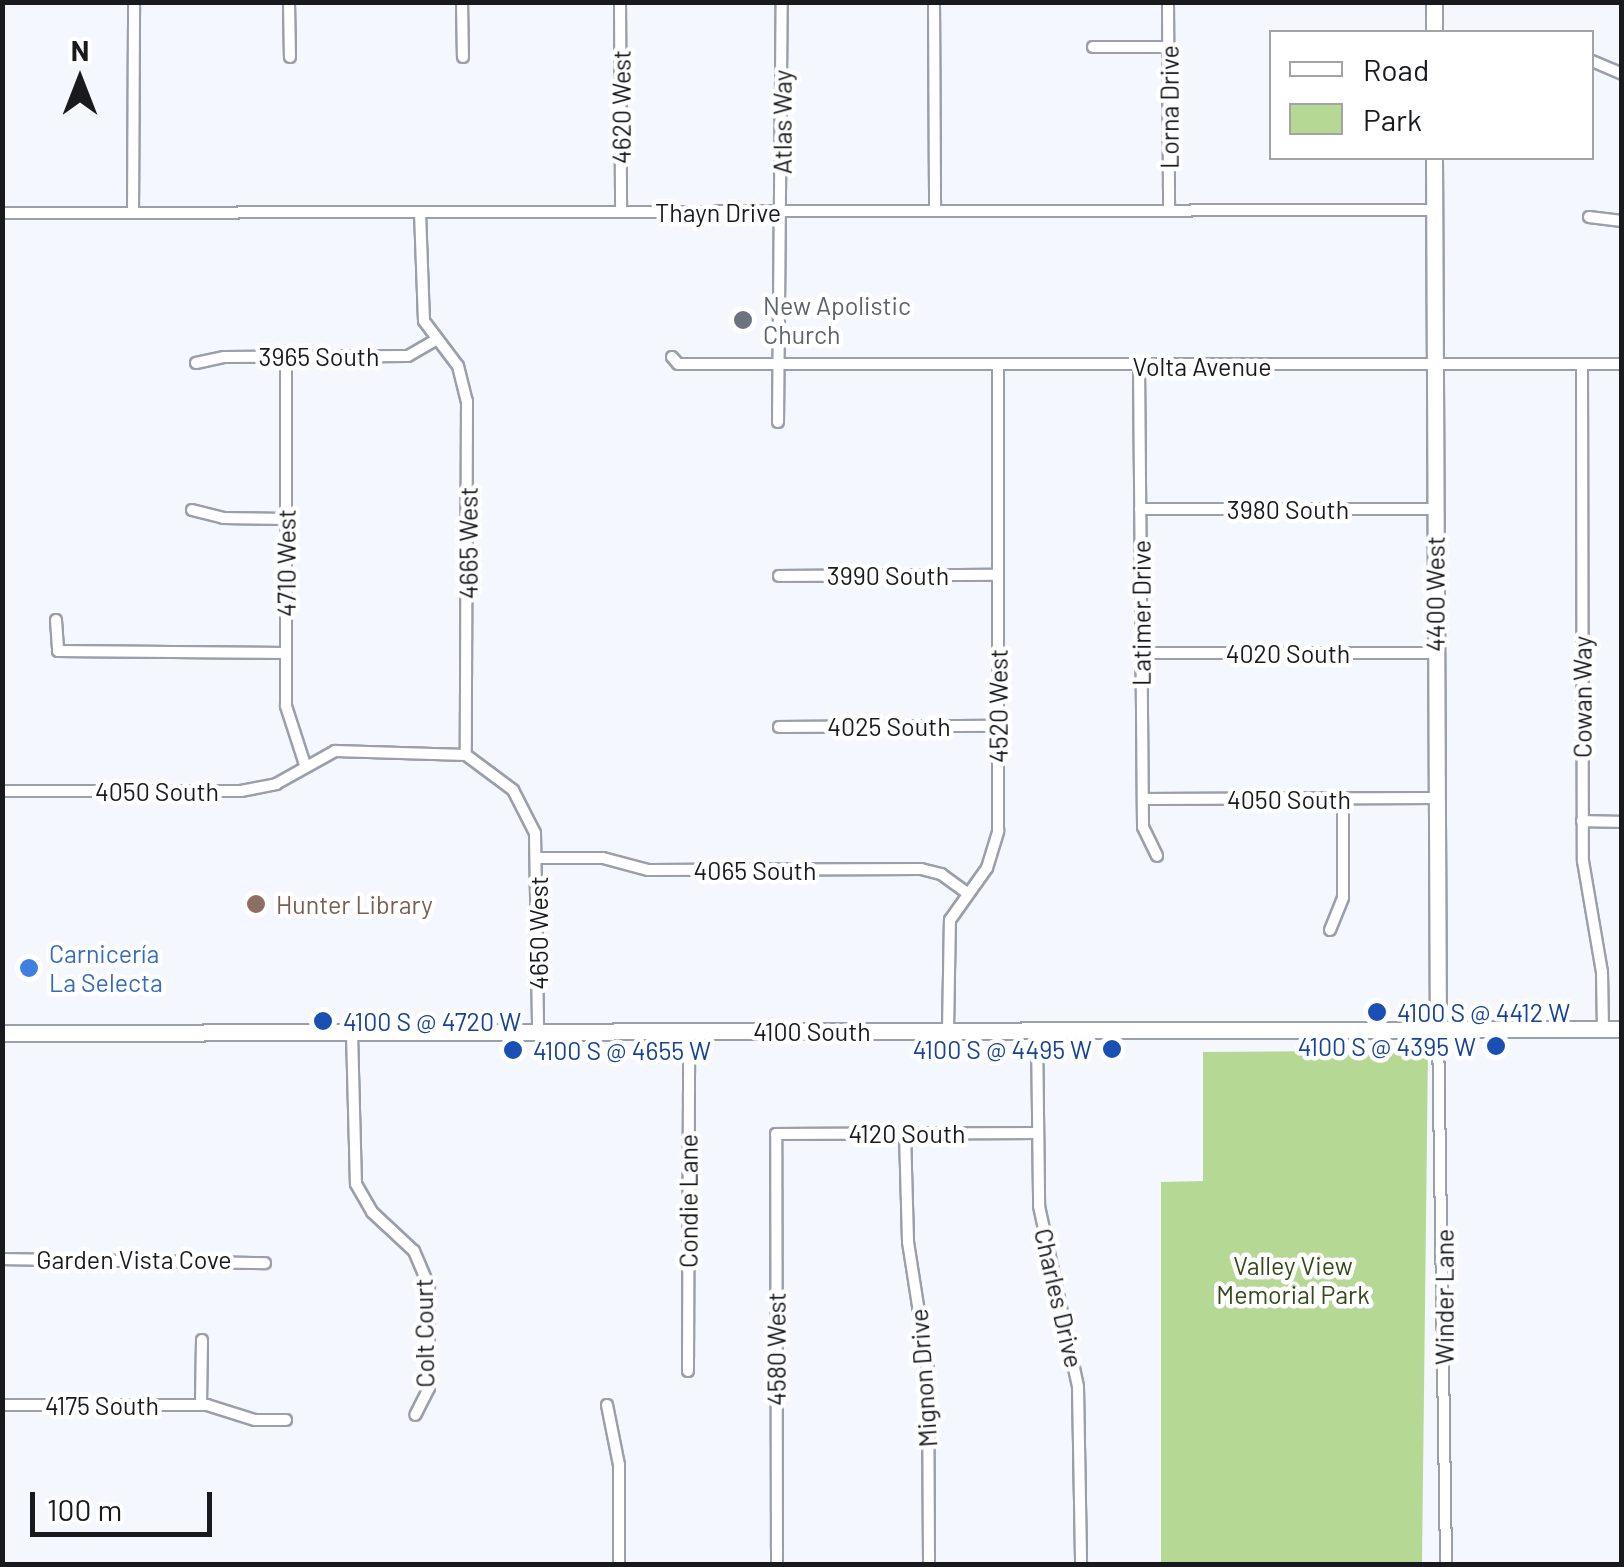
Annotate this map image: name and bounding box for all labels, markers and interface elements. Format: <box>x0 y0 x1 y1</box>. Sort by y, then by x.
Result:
north arrow <box>30 30 130 130</box>
legend <box>1269 30 1594 160</box>
text: N <box>71 33 89 67</box>
street label: Lorna Drive <box>1154 45 1184 169</box>
street label: 4620 West <box>606 50 636 164</box>
text: Road <box>1363 51 1429 87</box>
street label: Atlas Way <box>767 70 797 174</box>
text: Park <box>1363 101 1422 137</box>
street label: Thayn Drive <box>655 197 781 227</box>
place label: New Apolistic Church <box>763 291 911 350</box>
marker: New Apolistic Church <box>732 309 754 331</box>
street label: 3965 South <box>259 341 379 371</box>
street label: Volta Avenue <box>1132 351 1272 381</box>
street label: 4665 West <box>453 487 483 599</box>
street label: 3980 South <box>1227 494 1349 524</box>
street label: 4710 West <box>271 509 301 617</box>
street label: 4400 West <box>1420 536 1450 652</box>
street label: Latimer Drive <box>1126 540 1156 686</box>
street label: 3990 South <box>827 560 949 590</box>
street label: Cowan Way <box>1567 636 1597 758</box>
street label: 4020 South <box>1226 638 1350 668</box>
street label: 4520 West <box>983 649 1013 763</box>
street label: 4025 South <box>827 711 951 741</box>
street label: 4050 South <box>95 776 219 806</box>
street label: 4050 South <box>1227 784 1351 814</box>
street label: 4065 South <box>694 855 816 885</box>
street label: 4650 West <box>523 876 553 990</box>
place label: Hunter Library <box>276 889 433 919</box>
marker: Hunter Library <box>245 893 267 915</box>
place label: Carnicería La Selecta <box>49 939 163 998</box>
marker: Carnicería La Selecta <box>18 957 40 979</box>
place label: 4100 S @ 4412 W <box>1397 997 1570 1027</box>
marker: 4100 S @ 4412 W <box>1366 1001 1388 1023</box>
place label: 4100 S @ 4720 W <box>343 1006 521 1036</box>
marker: 4100 S @ 4720 W <box>312 1010 334 1032</box>
street label: 4100 South <box>753 1016 871 1046</box>
place label: 4100 S @ 4395 W <box>1298 1031 1476 1061</box>
place label: 4100 S @ 4495 W <box>913 1034 1092 1064</box>
place label: 4100 S @ 4655 W <box>533 1035 711 1065</box>
marker: 4100 S @ 4395 W <box>1485 1035 1507 1057</box>
marker: 4100 S @ 4495 W <box>1101 1038 1123 1060</box>
marker: 4100 S @ 4655 W <box>502 1039 524 1061</box>
street label: 4120 South <box>849 1118 965 1148</box>
street label: Condie Lane <box>673 1134 703 1268</box>
street label: Charles Drive <box>1028 1225 1090 1371</box>
street label: Winder Lane <box>1429 1229 1459 1365</box>
street label: Garden Vista Cove <box>36 1244 232 1274</box>
park label: Valley View Memorial Park <box>1216 1251 1370 1310</box>
street label: Colt Court <box>408 1278 440 1388</box>
street label: 4580 West <box>761 1292 791 1406</box>
street label: Mignon Drive <box>903 1308 943 1448</box>
street label: 4175 South <box>45 1390 159 1420</box>
scale bar <box>35 1472 218 1534</box>
text: 100 m <box>47 1491 122 1527</box>

